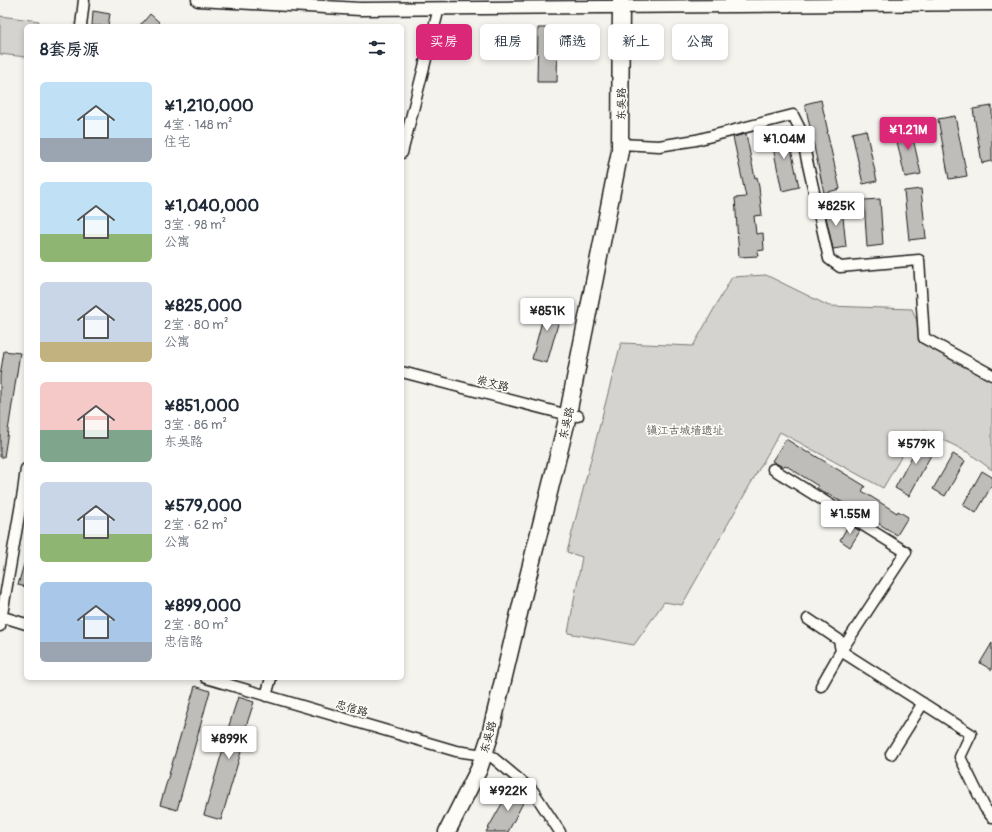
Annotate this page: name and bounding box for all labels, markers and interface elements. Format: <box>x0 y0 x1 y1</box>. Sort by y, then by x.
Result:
chip: 买房 <box>416 24 472 60</box>
chip: 租房 <box>480 24 536 60</box>
chip: 筛选 <box>544 24 600 60</box>
chip: 新上 <box>608 24 664 60</box>
chip: 公寓 <box>672 24 728 60</box>
icon: filters <box>366 37 388 59</box>
text: 8套房源 <box>40 39 100 60</box>
street label: 东吴路 <box>615 87 628 121</box>
text: ¥1,210,000 <box>164 95 254 116</box>
icon: home <box>72 98 120 146</box>
text: 4室 · 148 m² <box>164 117 232 133</box>
pin: ¥1.21M <box>875 117 941 151</box>
text: ¥1.21M <box>889 122 927 138</box>
pin: ¥1.04M <box>751 126 817 160</box>
text: ¥1.04M <box>763 131 805 147</box>
text: 住宅 <box>164 134 190 150</box>
pin: ¥825K <box>808 193 864 227</box>
text: ¥1,040,000 <box>164 195 259 216</box>
icon: home <box>72 198 120 246</box>
text: ¥825K <box>817 198 855 214</box>
text: 3室 · 98 m² <box>164 217 226 233</box>
text: 公寓 <box>164 234 190 250</box>
text: ¥825,000 <box>164 295 242 316</box>
icon: home <box>72 298 120 346</box>
pin: ¥851K <box>519 298 575 332</box>
text: ¥851K <box>529 303 565 319</box>
text: 2室 · 80 m² <box>164 317 228 333</box>
text: 公寓 <box>164 334 190 350</box>
street label: 崇文路 <box>475 373 510 394</box>
text: ¥851,000 <box>164 395 239 416</box>
icon: home <box>72 398 120 446</box>
street label: 东吴路 <box>556 406 577 441</box>
text: 3室 · 86 m² <box>164 417 227 433</box>
park label: 镇江古城墙遗址 <box>647 424 724 437</box>
pin: ¥579K <box>888 431 944 465</box>
text: 东吴路 <box>164 434 203 450</box>
text: ¥579K <box>897 436 935 452</box>
text: ¥579,000 <box>164 495 242 516</box>
icon: home <box>72 498 120 546</box>
pin: ¥1.55M <box>817 501 883 535</box>
text: ¥1.55M <box>830 506 870 522</box>
text: 2室 · 62 m² <box>164 517 228 533</box>
text: 公寓 <box>164 534 190 550</box>
text: ¥899,000 <box>164 595 241 616</box>
icon: home <box>72 598 120 646</box>
text: 2室 · 80 m² <box>164 617 228 633</box>
text: 忠信路 <box>164 634 203 650</box>
street label: 忠信路 <box>334 698 370 719</box>
street label: 东吴路 <box>478 719 499 755</box>
pin: ¥899K <box>201 726 257 760</box>
text: ¥899K <box>211 731 247 747</box>
pin: ¥922K <box>480 778 536 812</box>
text: ¥922K <box>489 783 527 799</box>

